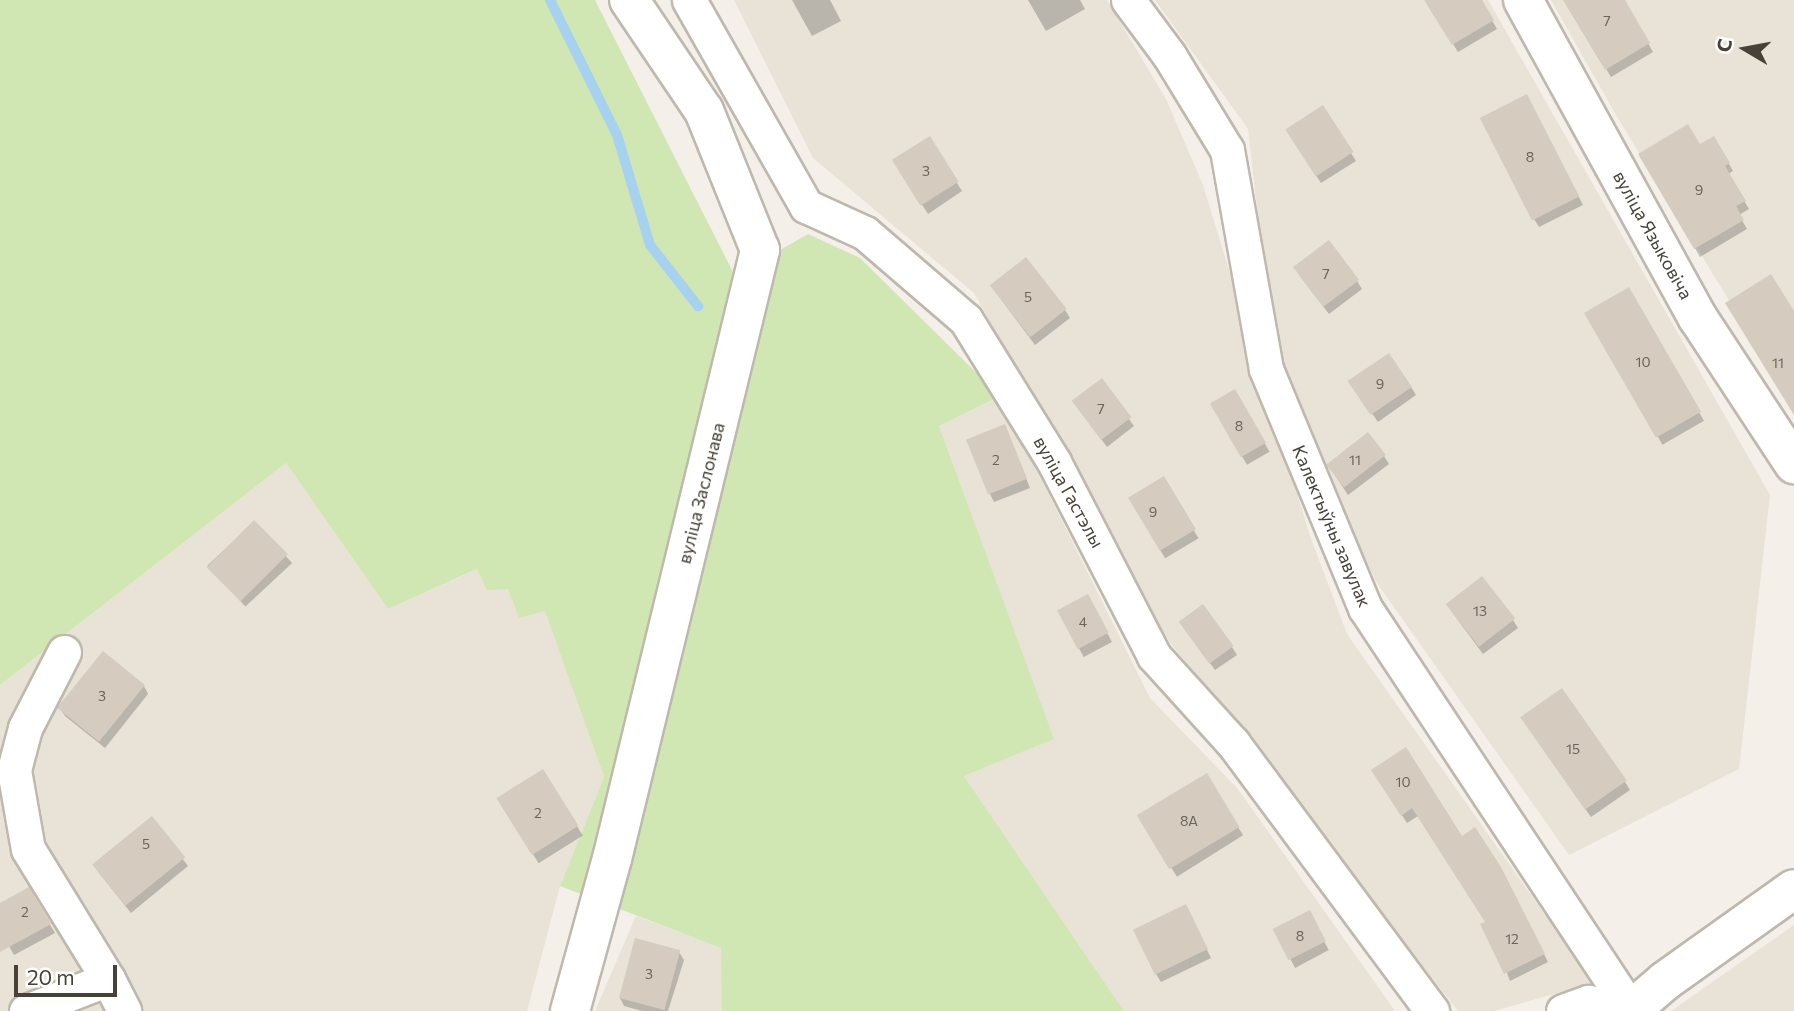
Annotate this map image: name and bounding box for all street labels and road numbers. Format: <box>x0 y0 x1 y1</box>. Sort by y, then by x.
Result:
street label: вуліца Языковіча <box>1609 167 1697 303</box>
street label: вуліца Заслонава <box>673 420 729 566</box>
street label: вуліца Гастэлы <box>1029 432 1109 552</box>
street label: Калектыўны завулак <box>1288 442 1376 610</box>

